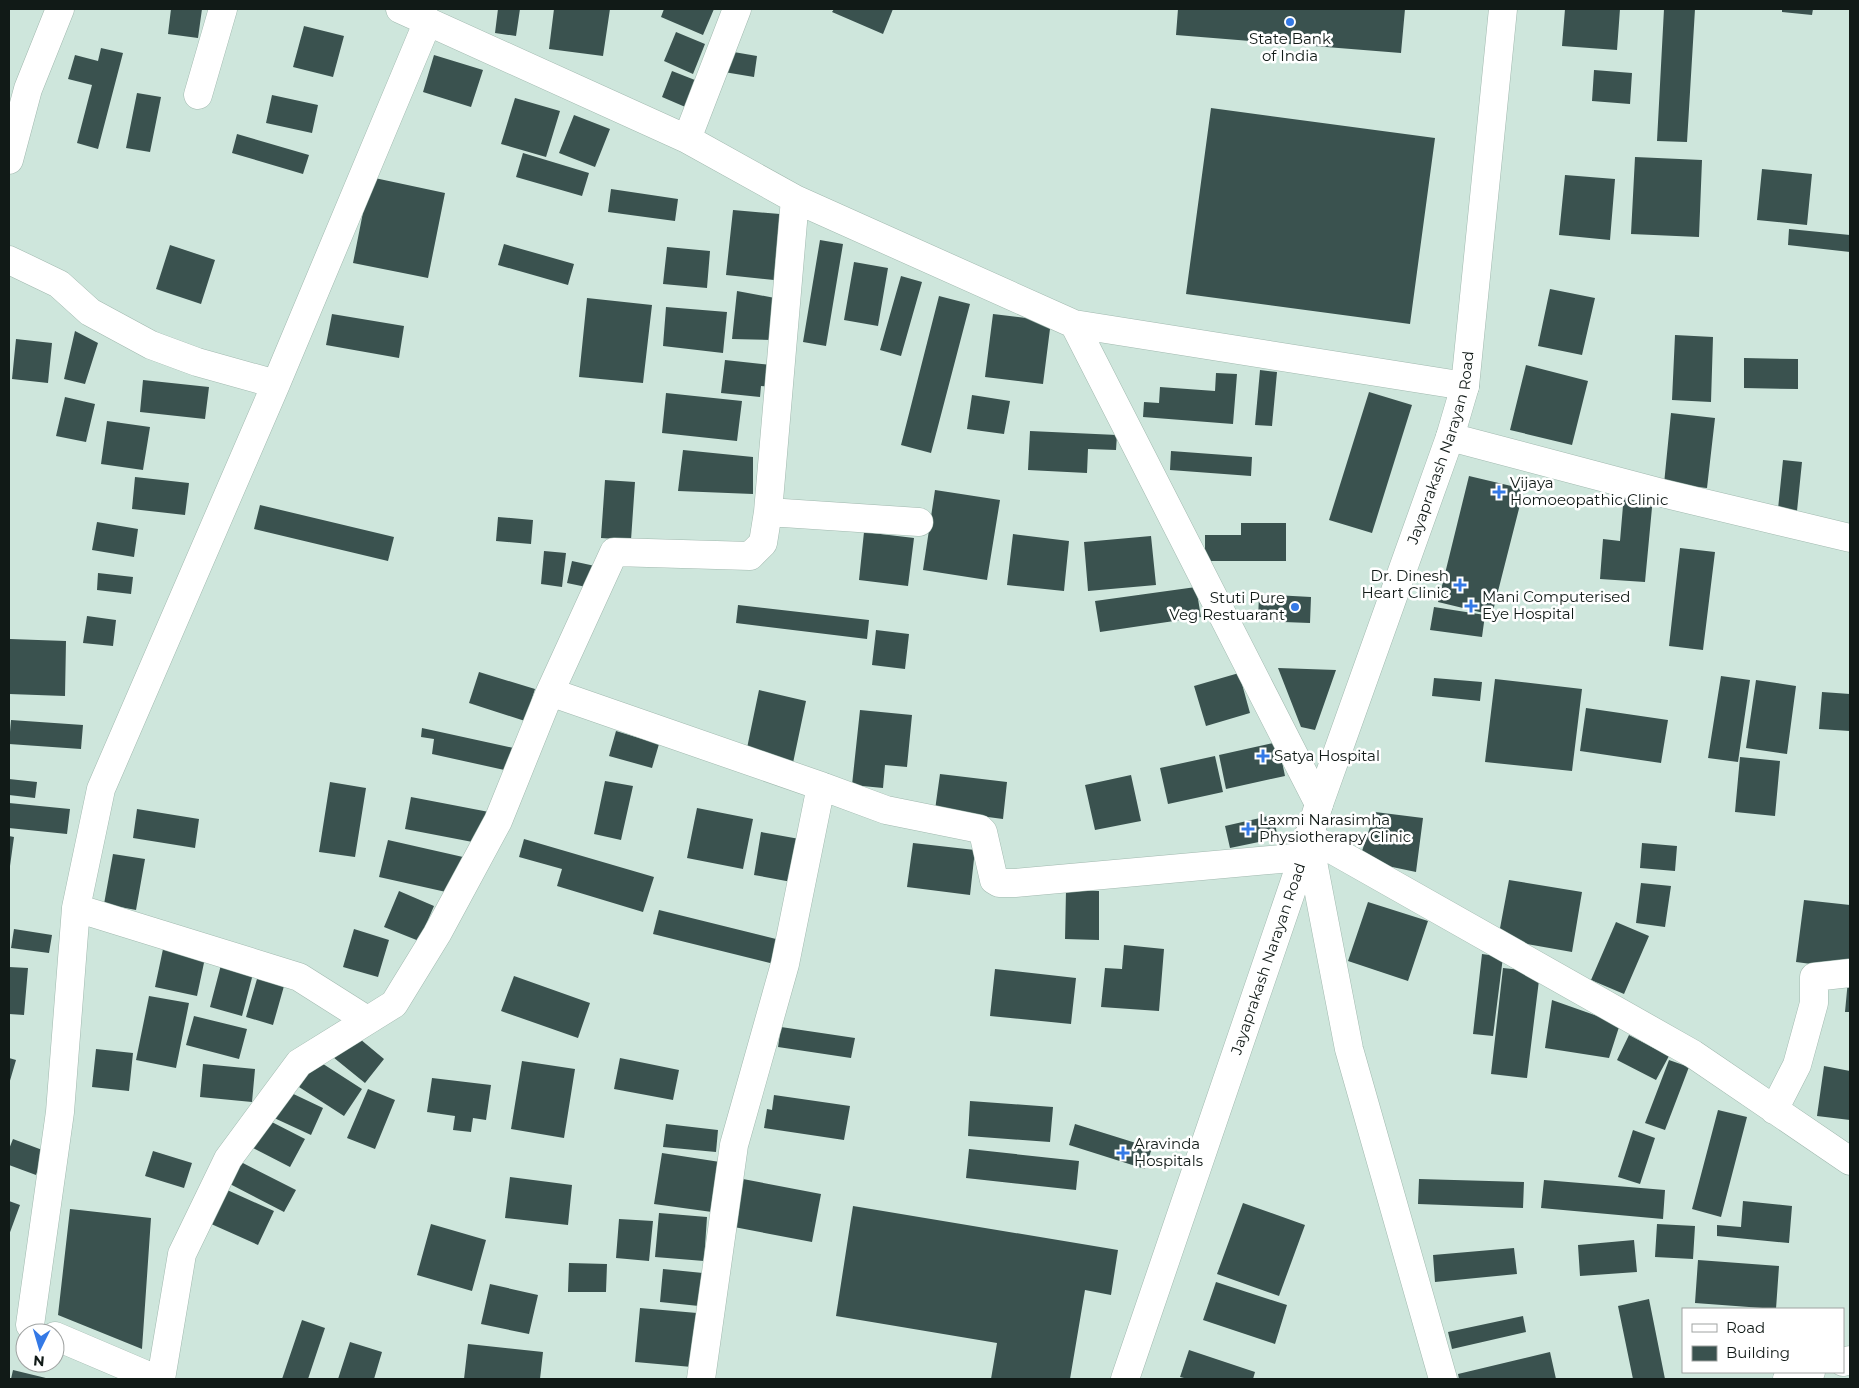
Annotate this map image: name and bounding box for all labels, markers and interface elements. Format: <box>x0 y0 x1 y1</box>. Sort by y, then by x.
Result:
marker: State Bank of India <box>1284 16 1296 28</box>
place label: State Bank of India <box>1249 29 1331 65</box>
street label: Jayaprakash Narayan Road <box>1402 350 1477 548</box>
place label: Vijaya Homoeopathic Clinic <box>1510 473 1668 509</box>
marker: Vijaya Homoeopathic Clinic <box>1492 485 1506 499</box>
place label: Dr. Dinesh Heart Clinic <box>1362 566 1449 602</box>
marker: Dr. Dinesh Heart Clinic <box>1453 578 1467 592</box>
place label: Mani Computerised Eye Hospital <box>1482 587 1631 623</box>
place label: Stuti Pure Veg Restuarant <box>1169 588 1285 624</box>
marker: Mani Computerised Eye Hospital <box>1464 599 1478 613</box>
marker: Stuti Pure Veg Restuarant <box>1289 601 1301 613</box>
place label: Satya Hospital <box>1274 746 1380 765</box>
marker: Satya Hospital <box>1256 749 1270 763</box>
place label: Laxmi Narasimha Physiotherapy Clinic <box>1259 810 1411 846</box>
marker: Laxmi Narasimha Physiotherapy Clinic <box>1241 822 1255 836</box>
street label: Jayaprakash Narayan Road <box>1226 860 1309 1058</box>
place label: Aravinda Hospitals <box>1134 1134 1203 1170</box>
marker: Aravinda Hospitals <box>1116 1146 1130 1160</box>
legend <box>1682 1308 1844 1373</box>
text: Road <box>1726 1318 1765 1337</box>
north arrow <box>15 1323 65 1373</box>
text: Building <box>1726 1343 1790 1362</box>
text: N <box>32 1351 45 1370</box>

